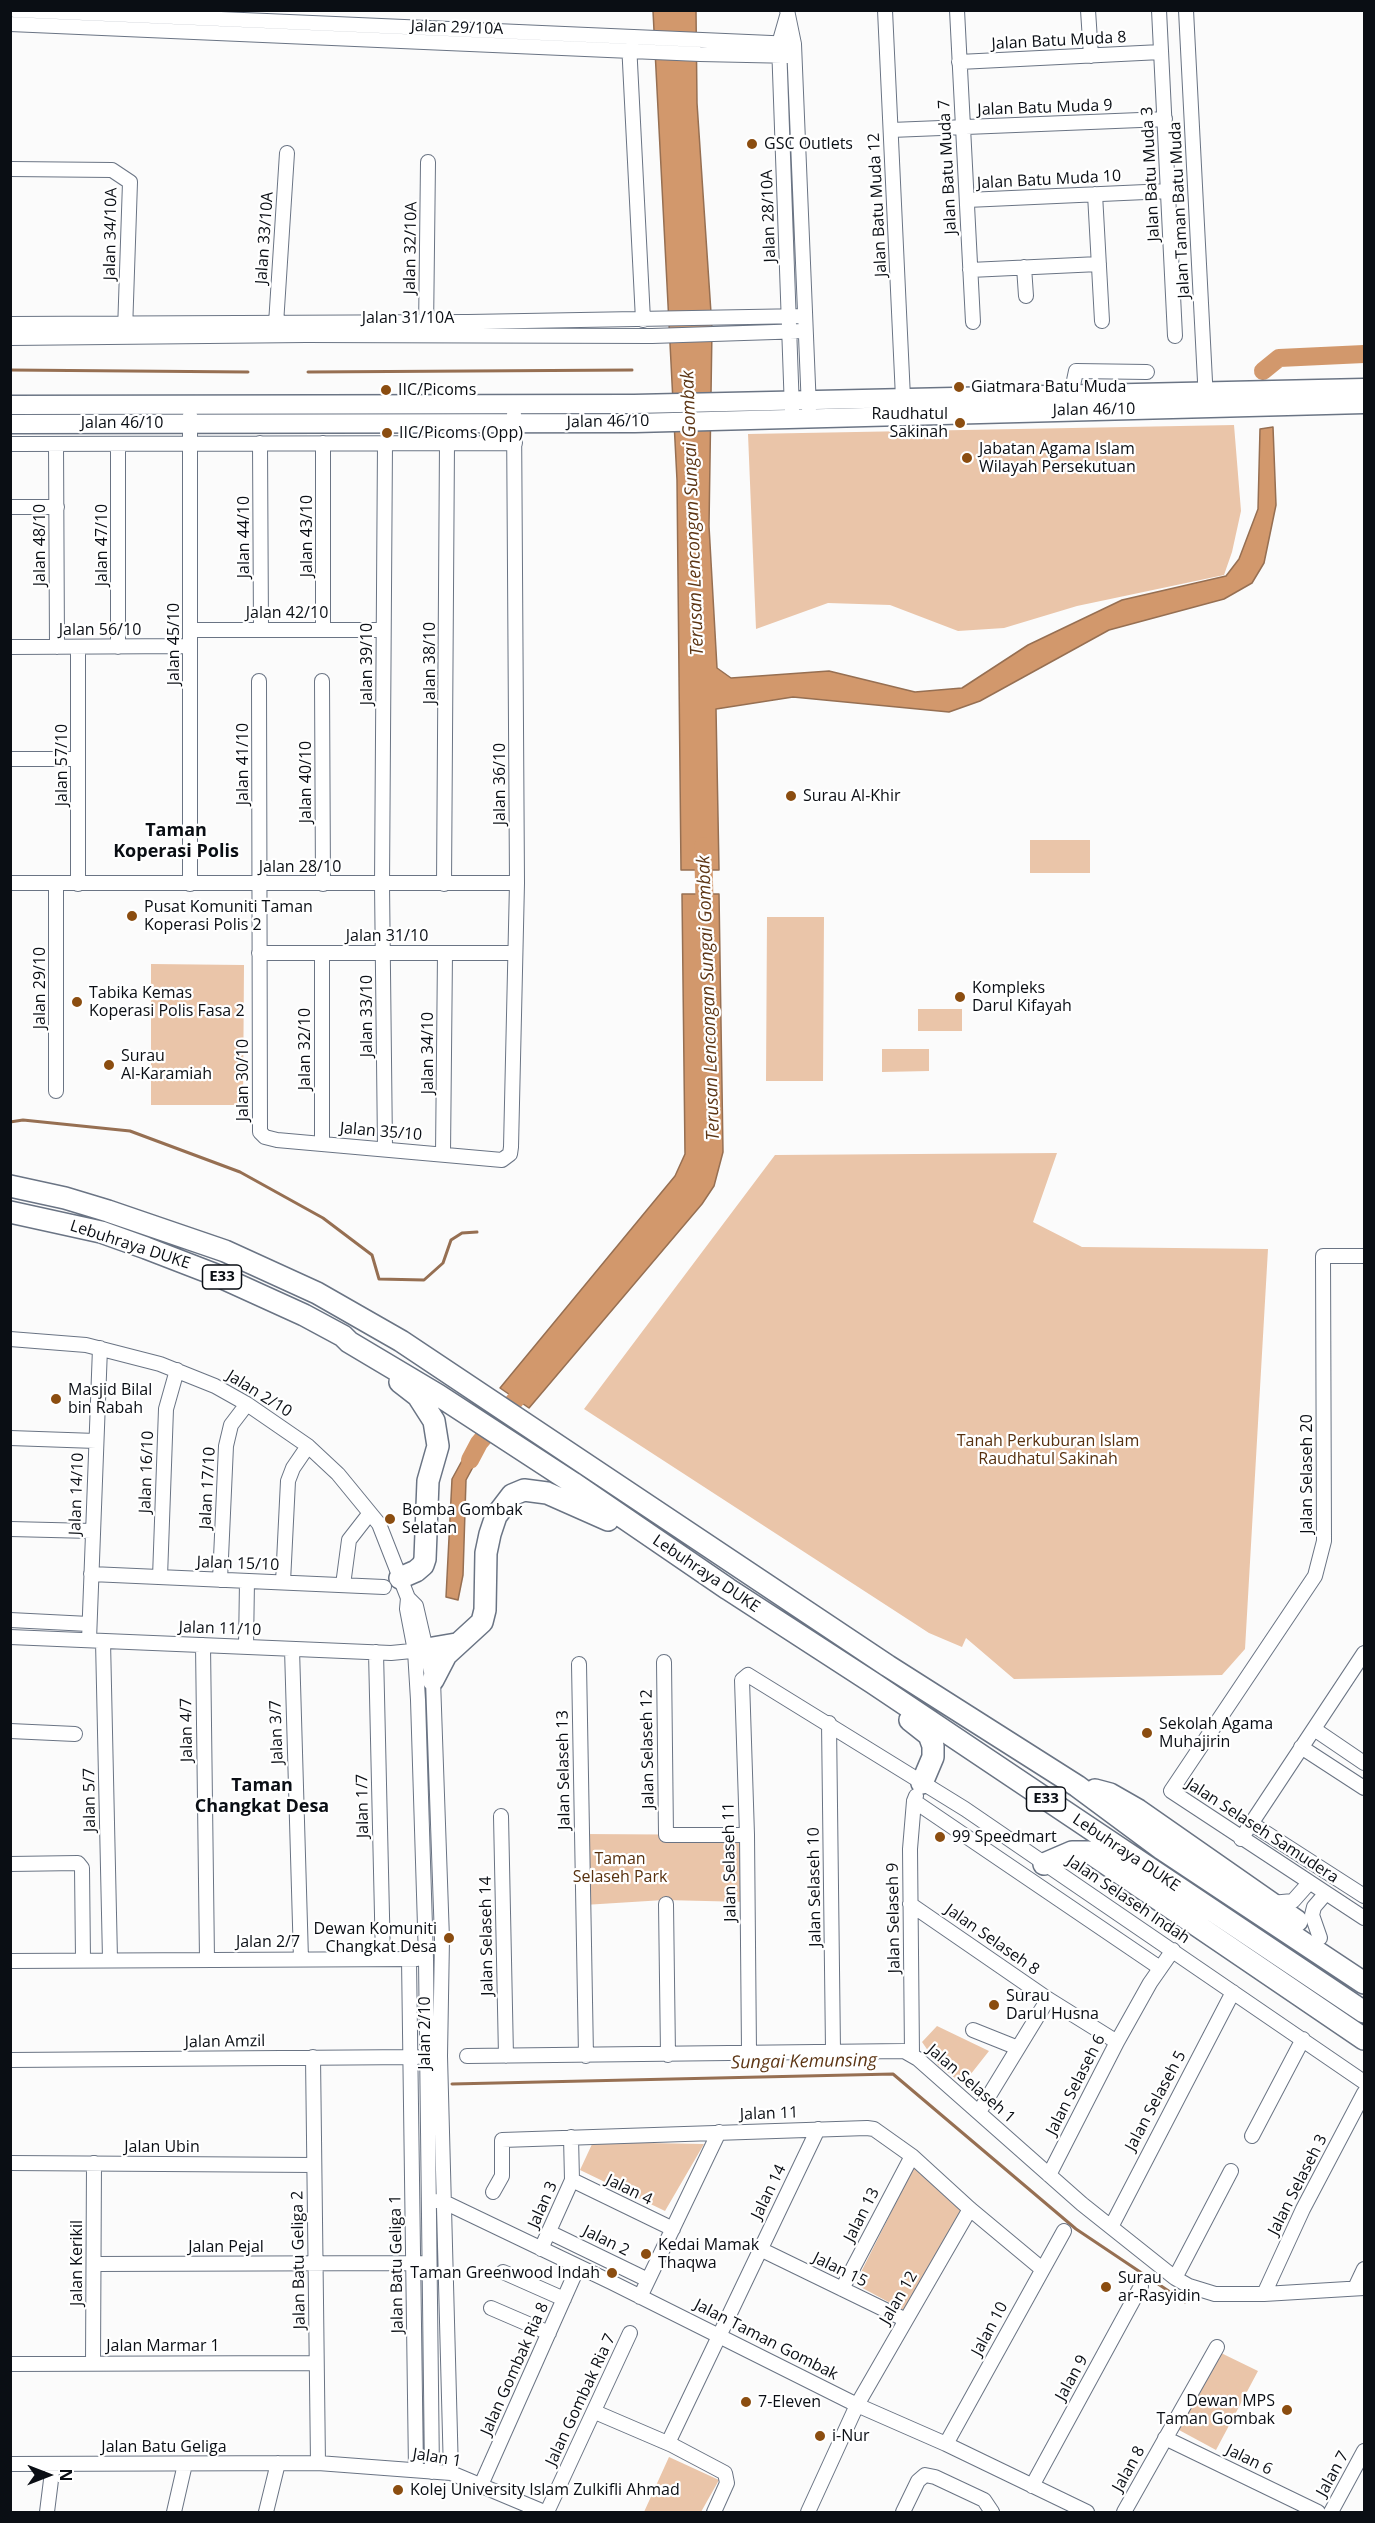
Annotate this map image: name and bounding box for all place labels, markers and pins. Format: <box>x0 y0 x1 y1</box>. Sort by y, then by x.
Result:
place label: GSC Outlets <box>764 134 853 154</box>
marker: GSC Outlets <box>745 137 759 151</box>
place label: Giatmara Batu Muda <box>971 377 1126 397</box>
place label: IIC/Picoms <box>398 380 476 400</box>
marker: Giatmara Batu Muda <box>952 380 966 394</box>
marker: IIC/Picoms <box>379 383 393 397</box>
place label: Raudhatul Sakinah <box>871 404 948 442</box>
marker: Raudhatul Sakinah <box>953 416 967 430</box>
place label: IIC/Picoms (Opp) <box>399 423 523 443</box>
marker: IIC/Picoms (Opp) <box>380 426 394 440</box>
place label: Jabatan Agama Islam Wilayah Persekutuan <box>979 439 1136 477</box>
marker: Jabatan Agama Islam Wilayah Persekutuan <box>960 451 974 465</box>
place label: Surau Al-Khir <box>803 786 900 806</box>
marker: Surau Al-Khir <box>784 789 798 803</box>
place label: Pusat Komuniti Taman Koperasi Polis 2 <box>144 897 313 935</box>
marker: Pusat Komuniti Taman Koperasi Polis 2 <box>125 909 139 923</box>
place label: Kompleks Darul Kifayah <box>972 978 1072 1016</box>
place label: Tabika Kemas Koperasi Polis Fasa 2 <box>89 983 245 1021</box>
marker: Kompleks Darul Kifayah <box>953 990 967 1004</box>
marker: Tabika Kemas Koperasi Polis Fasa 2 <box>70 995 84 1009</box>
place label: Surau Al-Karamiah <box>121 1046 212 1084</box>
marker: Surau Al-Karamiah <box>102 1058 116 1072</box>
place label: Masjid Bilal bin Rabah <box>68 1380 152 1418</box>
marker: Masjid Bilal bin Rabah <box>49 1392 63 1406</box>
place label: Bomba Gombak Selatan <box>402 1500 523 1538</box>
marker: Bomba Gombak Selatan <box>383 1512 397 1526</box>
place label: Sekolah Agama Muhajirin <box>1159 1714 1273 1752</box>
marker: Sekolah Agama Muhajirin <box>1140 1726 1154 1740</box>
place label: 99 Speedmart <box>952 1827 1057 1847</box>
marker: 99 Speedmart <box>933 1830 947 1844</box>
place label: Dewan Komuniti Changkat Desa <box>314 1919 437 1957</box>
marker: Dewan Komuniti Changkat Desa <box>442 1931 456 1945</box>
place label: Surau Darul Husna <box>1006 1986 1099 2024</box>
marker: Surau Darul Husna <box>987 1998 1001 2012</box>
place label: Kedai Mamak Thaqwa <box>658 2235 759 2273</box>
marker: Kedai Mamak Thaqwa <box>639 2247 653 2261</box>
place label: Taman Greenwood Indah <box>410 2263 600 2283</box>
marker: Taman Greenwood Indah <box>605 2266 619 2280</box>
place label: Surau ar-Rasyidin <box>1118 2268 1201 2306</box>
marker: Surau ar-Rasyidin <box>1099 2280 1113 2294</box>
place label: Dewan MPS Taman Gombak <box>1156 2391 1275 2429</box>
place label: 7-Eleven <box>758 2392 821 2412</box>
marker: 7-Eleven <box>739 2395 753 2409</box>
marker: Dewan MPS Taman Gombak <box>1280 2403 1294 2417</box>
place label: i-Nur <box>832 2426 870 2446</box>
marker: i-Nur <box>813 2429 827 2443</box>
place label: Kolej University Islam Zulkifli Ahmad <box>410 2480 680 2500</box>
marker: Kolej University Islam Zulkifli Ahmad <box>391 2483 405 2497</box>

